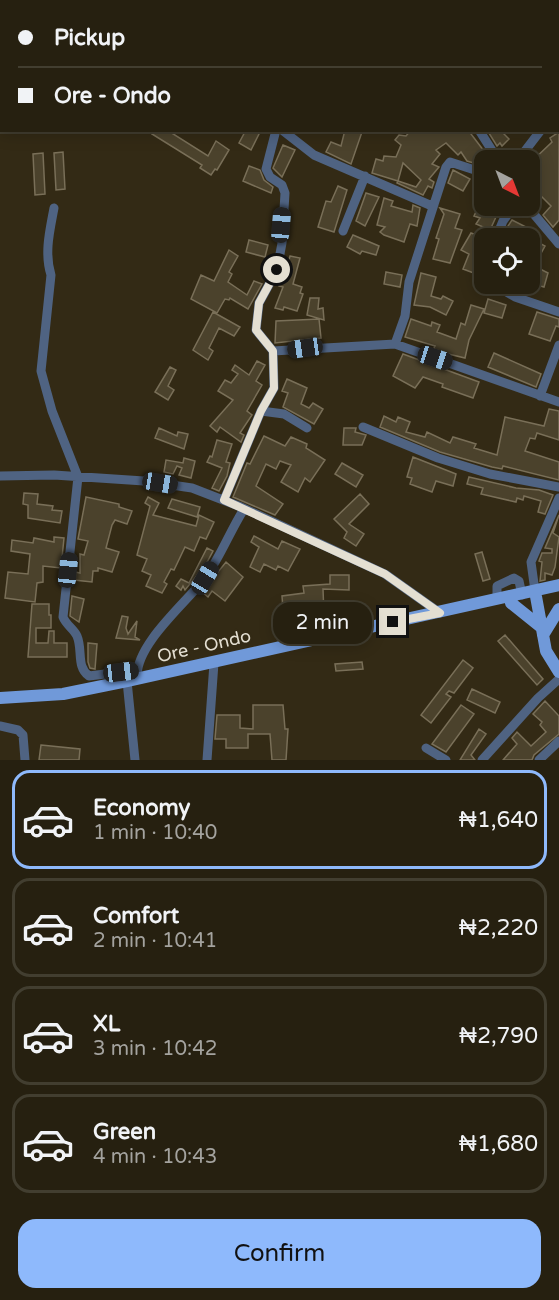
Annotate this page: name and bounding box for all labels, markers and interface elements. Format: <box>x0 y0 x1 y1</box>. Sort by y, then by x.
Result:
text: Pickup <box>54 25 125 51</box>
text: Ore - Ondo <box>54 83 171 109</box>
north arrow <box>474 150 540 216</box>
map controls <box>474 150 540 294</box>
car <box>270 206 292 244</box>
button: locate <box>474 228 540 294</box>
route start <box>263 256 290 283</box>
car <box>286 337 324 359</box>
car <box>415 344 455 372</box>
car <box>141 471 179 495</box>
car <box>57 551 79 589</box>
car <box>188 558 222 598</box>
callout: 2 min <box>273 601 372 643</box>
route end <box>379 608 406 635</box>
text: 2 min <box>296 611 349 635</box>
street label: Ore - Ondo <box>155 625 253 667</box>
car <box>102 661 140 683</box>
icon: car <box>21 793 75 847</box>
text: Economy <box>93 795 190 821</box>
text: ₦1,640 <box>459 807 538 833</box>
text: 1 min · 10:40 <box>93 821 217 845</box>
icon: car <box>21 901 75 955</box>
text: Comfort <box>93 903 179 929</box>
text: ₦2,220 <box>459 915 538 941</box>
text: 2 min · 10:41 <box>93 929 217 953</box>
icon: car <box>21 1009 75 1063</box>
text: XL <box>93 1011 120 1037</box>
text: ₦2,790 <box>459 1023 538 1049</box>
text: 3 min · 10:42 <box>93 1037 217 1061</box>
icon: car <box>21 1117 75 1171</box>
text: Green <box>93 1119 156 1145</box>
text: ₦1,680 <box>459 1131 538 1157</box>
text: 4 min · 10:43 <box>93 1145 217 1169</box>
button: Confirm <box>18 1219 541 1288</box>

